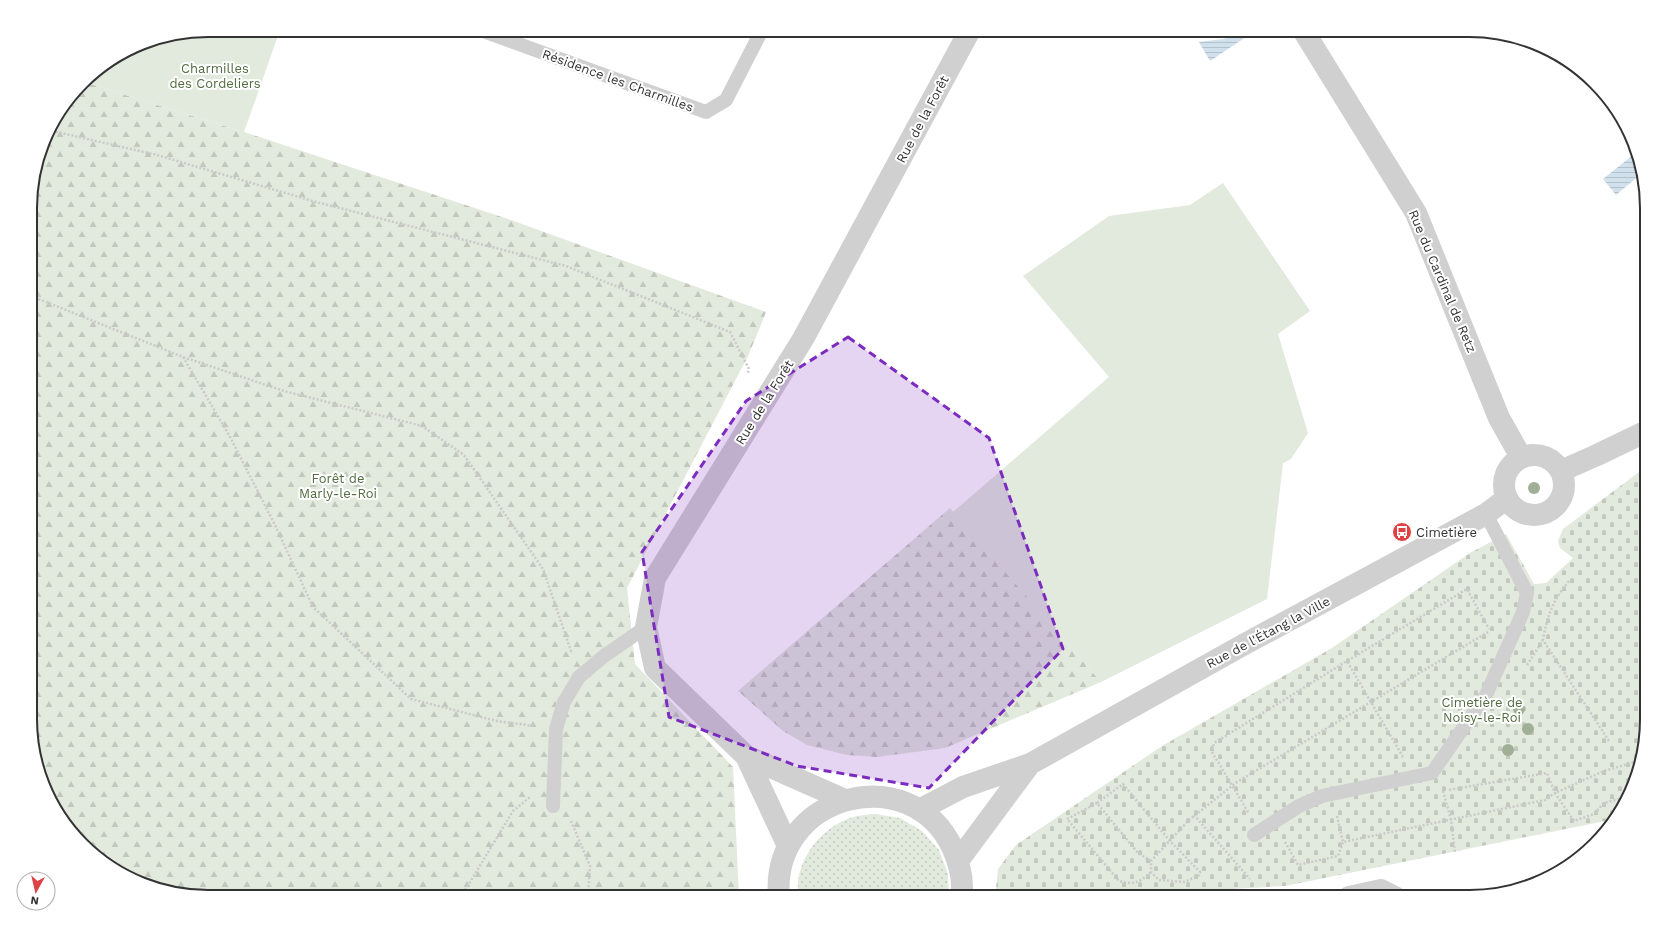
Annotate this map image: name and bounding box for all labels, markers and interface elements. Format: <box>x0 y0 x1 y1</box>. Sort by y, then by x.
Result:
street label: Résidence les Charmilles <box>540 46 696 115</box>
park label: Charmilles des Cordeliers <box>169 61 261 91</box>
street label: Rue de la Forêt <box>893 72 952 166</box>
street label: Rue du Cardinal de Retz <box>1406 208 1479 355</box>
street label: Rue de la Forêt <box>732 357 797 447</box>
park label: Forêt de Marly-le-Roi <box>299 471 377 501</box>
bus stop icon: Cimetière <box>1391 521 1413 543</box>
place label: Cimetière <box>1416 525 1477 540</box>
street label: Rue de l'Étang la Ville <box>1203 593 1333 671</box>
park label: Cimetière de Noisy-le-Roi <box>1441 695 1523 725</box>
north arrow <box>16 871 56 911</box>
text: N <box>30 893 40 907</box>

